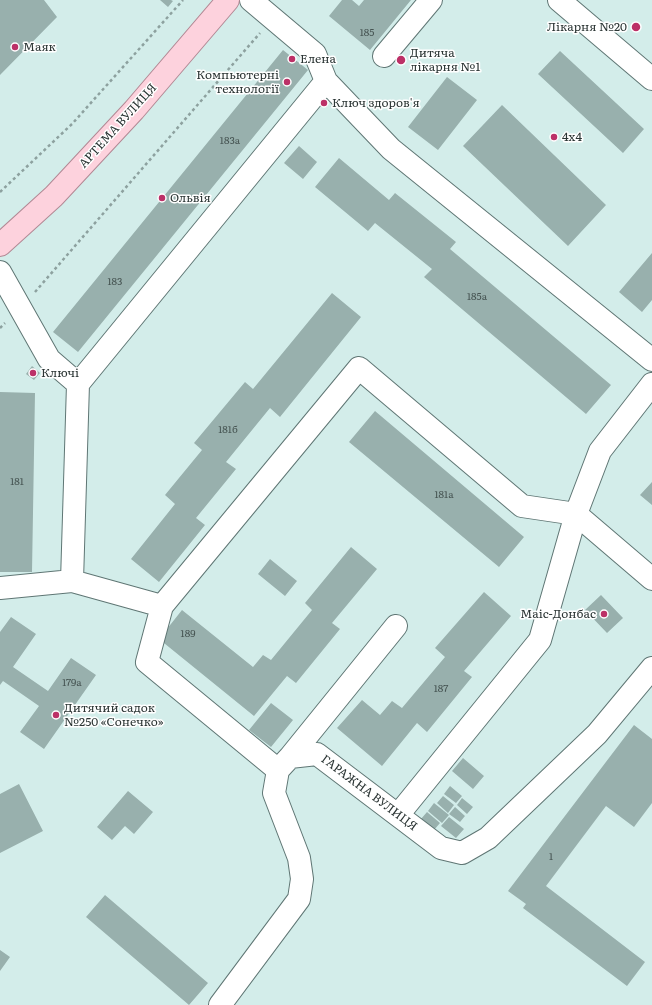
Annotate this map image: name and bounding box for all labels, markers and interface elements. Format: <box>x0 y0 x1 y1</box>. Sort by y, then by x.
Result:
place label: Лікарня №20 <box>547 20 627 34</box>
marker: Лікарня №20 <box>630 21 642 33</box>
house number: 185 <box>360 27 374 39</box>
place label: Маяк <box>23 40 56 54</box>
marker: Маяк <box>10 42 20 52</box>
place label: Дитяча лікарня №1 <box>410 46 480 74</box>
place label: Елена <box>300 52 336 66</box>
marker: Елена <box>287 54 297 64</box>
marker: Дитяча лікарня №1 <box>395 54 407 66</box>
place label: Компьютерні технології <box>196 68 279 96</box>
marker: Компьютерні технології <box>282 77 292 87</box>
street label: АРТЕМА ВУЛИЦЯ <box>76 81 160 171</box>
place label: Ключ здоров'я <box>332 96 420 110</box>
marker: Ключ здоров'я <box>319 98 329 108</box>
place label: 4x4 <box>562 130 582 144</box>
marker: 4x4 <box>549 132 559 142</box>
house number: 183а <box>220 135 240 147</box>
place label: Ольвія <box>170 191 211 205</box>
marker: Ольвія <box>157 193 167 203</box>
house number: 183 <box>108 276 122 288</box>
house number: 185а <box>467 291 487 303</box>
place label: Ключі <box>41 366 79 380</box>
marker: Ключі <box>28 368 38 378</box>
house number: 181б <box>218 424 238 436</box>
house number: 181 <box>10 476 24 488</box>
house number: 181а <box>434 489 454 501</box>
place label: Маіс-Донбас <box>520 607 596 621</box>
marker: Маіс-Донбас <box>599 609 609 619</box>
house number: 189 <box>181 628 195 640</box>
house number: 179а <box>62 677 82 689</box>
house number: 187 <box>434 683 448 695</box>
place label: Дитячий садок №250 «Сонечко» <box>64 701 164 729</box>
marker: Дитячий садок №250 «Сонечко» <box>51 710 61 720</box>
street label: ГАРАЖНА ВУЛИЦЯ <box>318 752 420 834</box>
house number: 1 <box>549 851 553 863</box>

